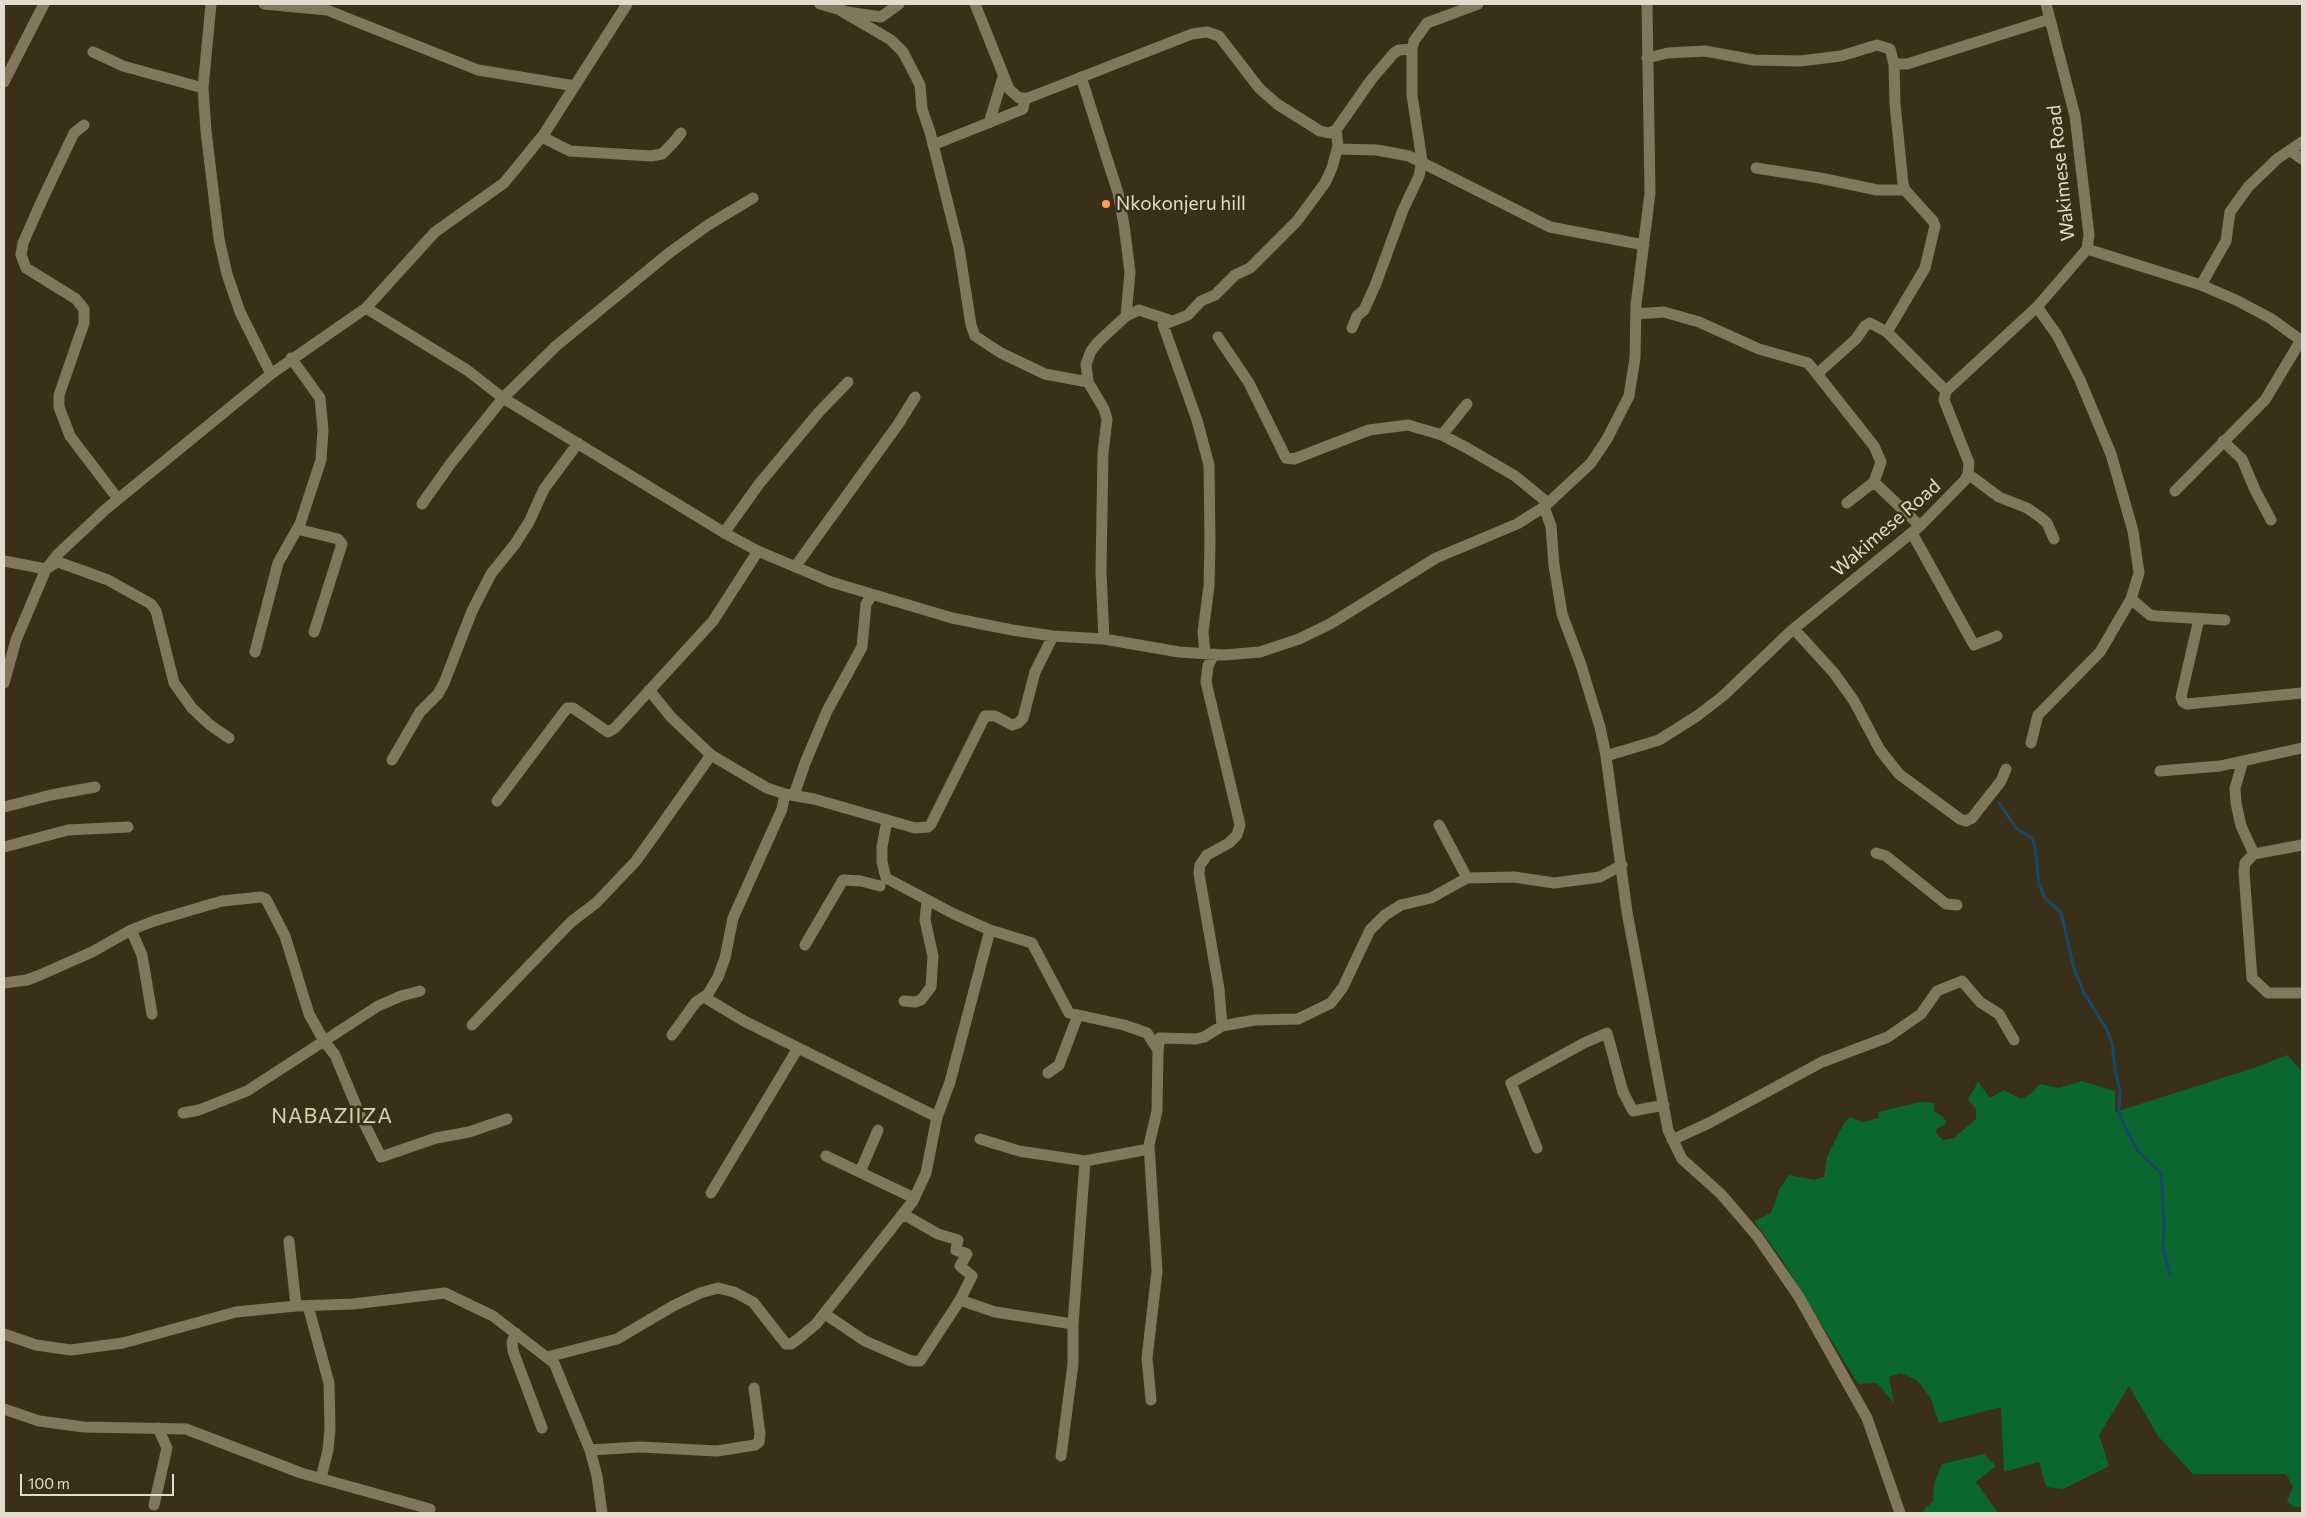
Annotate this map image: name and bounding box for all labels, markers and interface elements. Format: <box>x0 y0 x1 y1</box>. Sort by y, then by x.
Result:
street label: Wakimese Road <box>2043 104 2079 242</box>
place label: Nkokonjeru hill <box>1116 193 1246 215</box>
marker: Nkokonjeru hill <box>1100 198 1112 210</box>
street label: Wakimese Road <box>1827 475 1945 581</box>
district label: NABAZIIZA <box>270 1103 394 1129</box>
scale bar <box>22 1464 176 1496</box>
text: 100 m <box>28 1474 70 1492</box>

